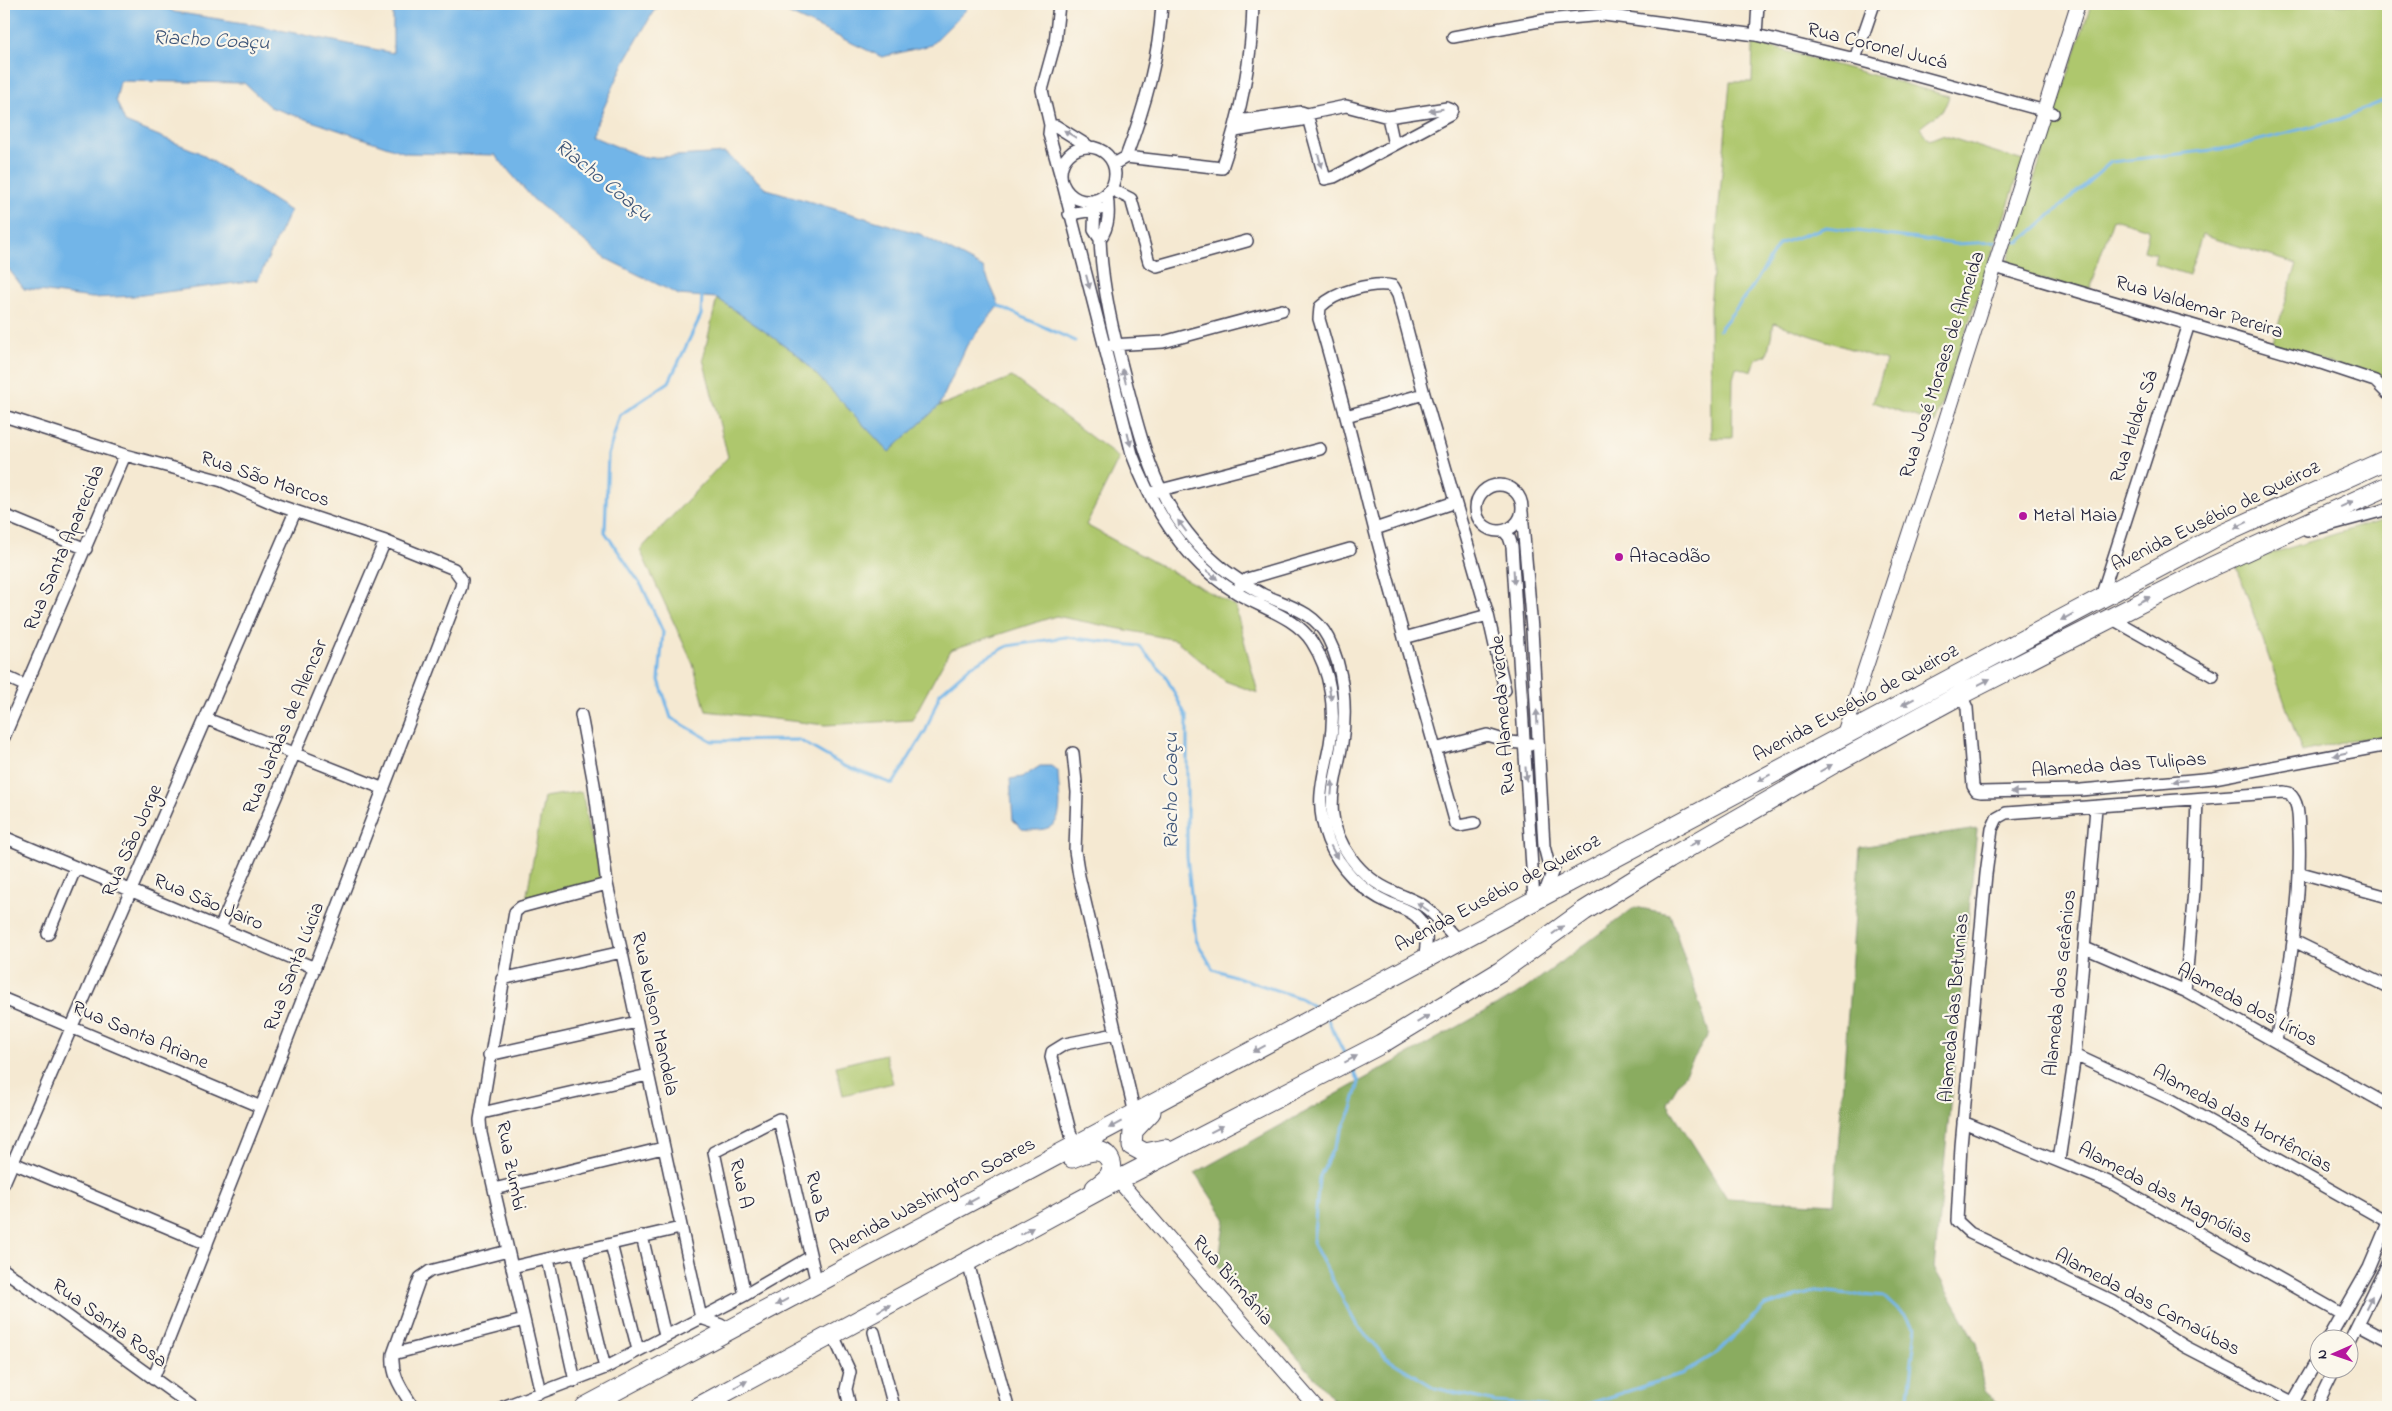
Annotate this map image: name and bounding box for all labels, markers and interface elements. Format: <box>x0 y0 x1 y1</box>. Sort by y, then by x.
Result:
street label: Rua Coronel Jucá <box>1804 16 1950 78</box>
water label: Riacho Coaçu <box>152 23 270 59</box>
one-way arrow <box>1428 106 1444 114</box>
one-way arrow <box>1063 130 1076 139</box>
water label: Riacho Coaçu <box>548 132 658 230</box>
one-way arrow <box>1316 154 1324 169</box>
street label: Rua José Moraes de Almeida <box>1893 248 1993 482</box>
street label: Rua Valdemar Pereira <box>2111 269 2287 347</box>
one-way arrow <box>1084 274 1092 289</box>
street label: Rua Helder Sá <box>2103 367 2167 487</box>
one-way arrow <box>1120 369 1128 384</box>
one-way arrow <box>1125 432 1133 447</box>
street label: Rua São Marcos <box>196 444 334 516</box>
street label: Avenida Eusébio de Queiroz <box>2107 453 2326 580</box>
street label: Rua Santa Aparecida <box>17 460 113 636</box>
one-way arrow <box>2340 500 2354 508</box>
place label: Metal Maia <box>2033 502 2117 531</box>
marker: Metal Maia <box>2017 510 2029 522</box>
one-way arrow <box>1177 520 1188 533</box>
one-way arrow <box>2234 521 2248 529</box>
place label: Atacadão <box>1629 543 1710 572</box>
marker: Atacadão <box>1613 551 1625 563</box>
one-way arrow <box>1206 569 1219 580</box>
one-way arrow <box>1510 569 1518 585</box>
one-way arrow <box>2137 596 2151 604</box>
one-way arrow <box>2059 613 2074 621</box>
street label: Rua Jardas de Alencar <box>236 634 336 819</box>
street label: Rua Alameda verde <box>1484 634 1524 796</box>
street label: Avenida Eusébio de Queiroz <box>1748 637 1965 771</box>
one-way arrow <box>1977 678 1991 686</box>
one-way arrow <box>1327 685 1335 701</box>
one-way arrow <box>1901 697 1914 706</box>
one-way arrow <box>1533 709 1541 725</box>
water label: Riacho Coaçu <box>1157 732 1187 850</box>
street label: Alameda das Tulipas <box>2030 745 2208 787</box>
one-way arrow <box>2333 750 2348 758</box>
one-way arrow <box>1819 764 1833 772</box>
one-way arrow <box>1523 766 1531 782</box>
one-way arrow <box>1757 774 1772 782</box>
one-way arrow <box>2172 777 2188 785</box>
street label: Rua São Jorge <box>95 780 172 903</box>
one-way arrow <box>1328 780 1336 796</box>
one-way arrow <box>2010 788 2026 796</box>
street label: Avenida Eusébio de Queiroz <box>1390 827 1607 961</box>
one-way arrow <box>1688 839 1703 847</box>
one-way arrow <box>1330 844 1338 859</box>
street label: Rua São Jairo <box>148 867 268 939</box>
street label: Alameda dos Gerânios <box>2037 888 2085 1078</box>
street label: Rua Santa Lúcia <box>257 898 333 1036</box>
one-way arrow <box>1416 902 1430 912</box>
street label: Alameda das Betunias <box>1932 912 1978 1104</box>
one-way arrow <box>1551 925 1565 935</box>
street label: Rua Nelson Mandela <box>622 929 686 1099</box>
street label: Alameda dos Lírios <box>2171 957 2323 1055</box>
street label: Rua Santa Ariane <box>67 994 213 1078</box>
one-way arrow <box>1416 1014 1429 1023</box>
one-way arrow <box>1252 1045 1266 1053</box>
one-way arrow <box>1344 1055 1358 1063</box>
street label: Alameda das Hortências <box>2146 1058 2338 1182</box>
street label: Rua Zumbi <box>487 1119 533 1213</box>
one-way arrow <box>1108 1121 1123 1129</box>
one-way arrow <box>1209 1125 1224 1133</box>
street label: Avenida Washington Soares <box>825 1130 1042 1265</box>
street label: Alameda das Magnólias <box>2072 1135 2258 1253</box>
street label: Rua A <box>721 1156 759 1212</box>
street label: Rua B <box>796 1169 836 1225</box>
one-way arrow <box>965 1197 979 1205</box>
one-way arrow <box>1020 1226 1034 1235</box>
street label: Rua Birmânia <box>1184 1229 1280 1333</box>
street label: Alameda das Carnaúbas <box>2049 1242 2245 1364</box>
street label: Rua Santa Rosa <box>45 1272 173 1376</box>
one-way arrow <box>2365 1294 2373 1309</box>
one-way arrow <box>776 1298 789 1307</box>
one-way arrow <box>877 1304 891 1312</box>
north arrow <box>2310 1328 2360 1378</box>
text: N <box>2312 1349 2333 1359</box>
one-way arrow <box>734 1380 747 1389</box>

